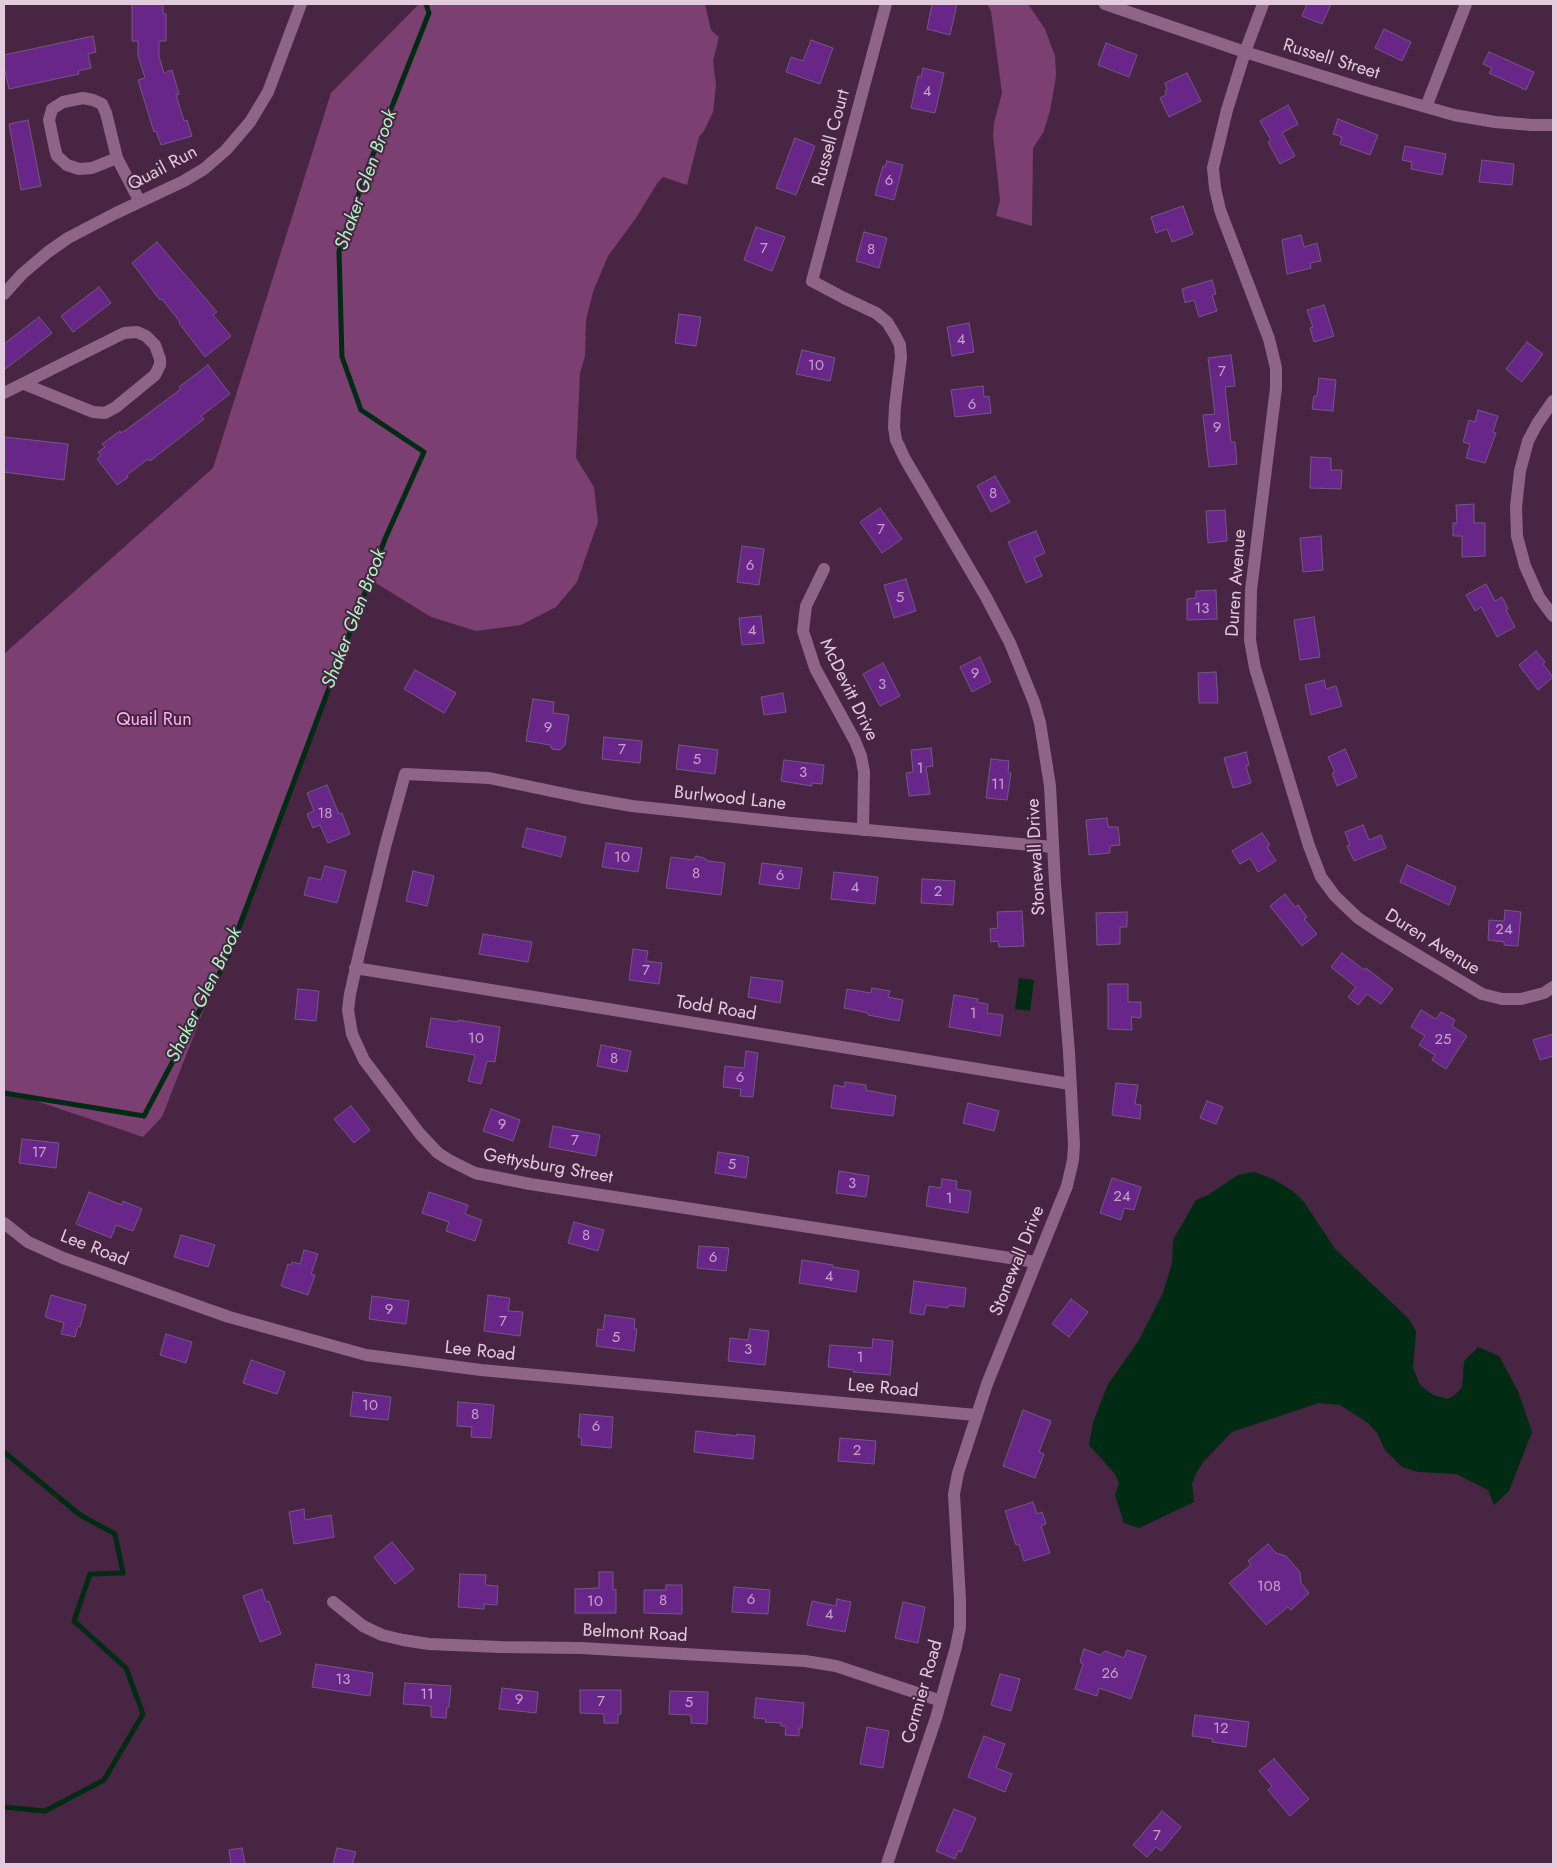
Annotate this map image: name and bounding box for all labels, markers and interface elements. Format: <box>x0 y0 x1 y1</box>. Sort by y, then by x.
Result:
street label: Russell Street <box>1280 35 1382 85</box>
house number: 4 <box>923 83 931 101</box>
street label: Russell Court <box>809 87 855 189</box>
water label: Shaker Glen Brook <box>331 107 403 253</box>
street label: Quail Run <box>125 142 201 196</box>
house number: 6 <box>885 172 893 190</box>
house number: 7 <box>760 240 768 258</box>
house number: 8 <box>867 241 875 259</box>
house number: 4 <box>957 331 965 349</box>
house number: 10 <box>808 357 824 375</box>
house number: 7 <box>1218 363 1226 381</box>
house number: 6 <box>968 396 976 414</box>
house number: 9 <box>1213 419 1221 437</box>
house number: 8 <box>989 485 997 503</box>
house number: 7 <box>877 521 885 539</box>
street label: Duren Avenue <box>1222 528 1252 638</box>
water label: Shaker Glen Brook <box>318 546 392 692</box>
house number: 6 <box>746 557 754 575</box>
house number: 5 <box>896 589 904 607</box>
house number: 13 <box>1195 600 1209 618</box>
house number: 4 <box>748 622 756 640</box>
street label: McDevitt Drive <box>814 635 882 745</box>
house number: 9 <box>971 665 979 683</box>
house number: 3 <box>878 676 886 694</box>
park label: Quail Run <box>116 710 192 732</box>
house number: 9 <box>544 719 552 737</box>
house number: 7 <box>618 741 626 759</box>
house number: 5 <box>693 751 701 769</box>
house number: 1 <box>917 760 923 778</box>
house number: 3 <box>799 764 807 782</box>
house number: 11 <box>991 776 1005 794</box>
street label: Burlwood Lane <box>673 782 787 816</box>
street label: Stonewall Drive <box>1023 798 1051 916</box>
house number: 18 <box>318 805 332 823</box>
house number: 10 <box>614 849 630 867</box>
house number: 8 <box>692 865 700 883</box>
house number: 6 <box>776 867 784 885</box>
house number: 4 <box>851 879 859 897</box>
house number: 2 <box>934 883 942 901</box>
street label: Duren Avenue <box>1381 905 1483 981</box>
house number: 24 <box>1495 921 1513 939</box>
water label: Shaker Glen Brook <box>162 924 248 1066</box>
house number: 7 <box>642 962 650 980</box>
street label: Todd Road <box>674 992 758 1026</box>
house number: 1 <box>970 1005 976 1023</box>
house number: 10 <box>468 1030 484 1048</box>
house number: 25 <box>1435 1031 1451 1049</box>
house number: 8 <box>610 1050 618 1068</box>
house number: 6 <box>736 1069 744 1087</box>
house number: 9 <box>498 1116 506 1134</box>
house number: 7 <box>571 1132 579 1150</box>
house number: 17 <box>32 1144 46 1162</box>
street label: Gettysburg Street <box>481 1145 615 1189</box>
house number: 5 <box>728 1156 736 1174</box>
house number: 3 <box>848 1175 856 1193</box>
house number: 24 <box>1113 1188 1131 1206</box>
house number: 1 <box>946 1190 952 1208</box>
street label: Stonewall Drive <box>986 1203 1050 1319</box>
street label: Lee Road <box>57 1226 131 1272</box>
house number: 8 <box>582 1227 590 1245</box>
house number: 6 <box>709 1249 717 1267</box>
house number: 4 <box>825 1268 833 1286</box>
house number: 9 <box>385 1301 393 1319</box>
house number: 7 <box>499 1313 507 1331</box>
house number: 5 <box>612 1329 620 1347</box>
street label: Lee Road <box>444 1338 516 1366</box>
house number: 3 <box>744 1341 752 1359</box>
house number: 1 <box>857 1349 863 1367</box>
street label: Lee Road <box>847 1375 919 1403</box>
house number: 10 <box>362 1397 378 1415</box>
house number: 8 <box>471 1406 479 1424</box>
house number: 6 <box>592 1418 600 1436</box>
house number: 2 <box>853 1442 861 1460</box>
house number: 108 <box>1257 1578 1281 1596</box>
house number: 6 <box>747 1591 755 1609</box>
house number: 8 <box>659 1592 667 1610</box>
house number: 10 <box>587 1593 603 1611</box>
house number: 4 <box>825 1606 833 1624</box>
street label: Belmont Road <box>582 1620 688 1648</box>
street label: Cormier Road <box>898 1638 948 1746</box>
house number: 26 <box>1101 1665 1119 1683</box>
house number: 13 <box>336 1671 350 1689</box>
house number: 11 <box>420 1686 434 1704</box>
house number: 9 <box>515 1691 523 1709</box>
house number: 7 <box>597 1693 605 1711</box>
house number: 5 <box>685 1694 693 1712</box>
house number: 12 <box>1213 1720 1229 1738</box>
house number: 7 <box>1153 1827 1161 1845</box>

